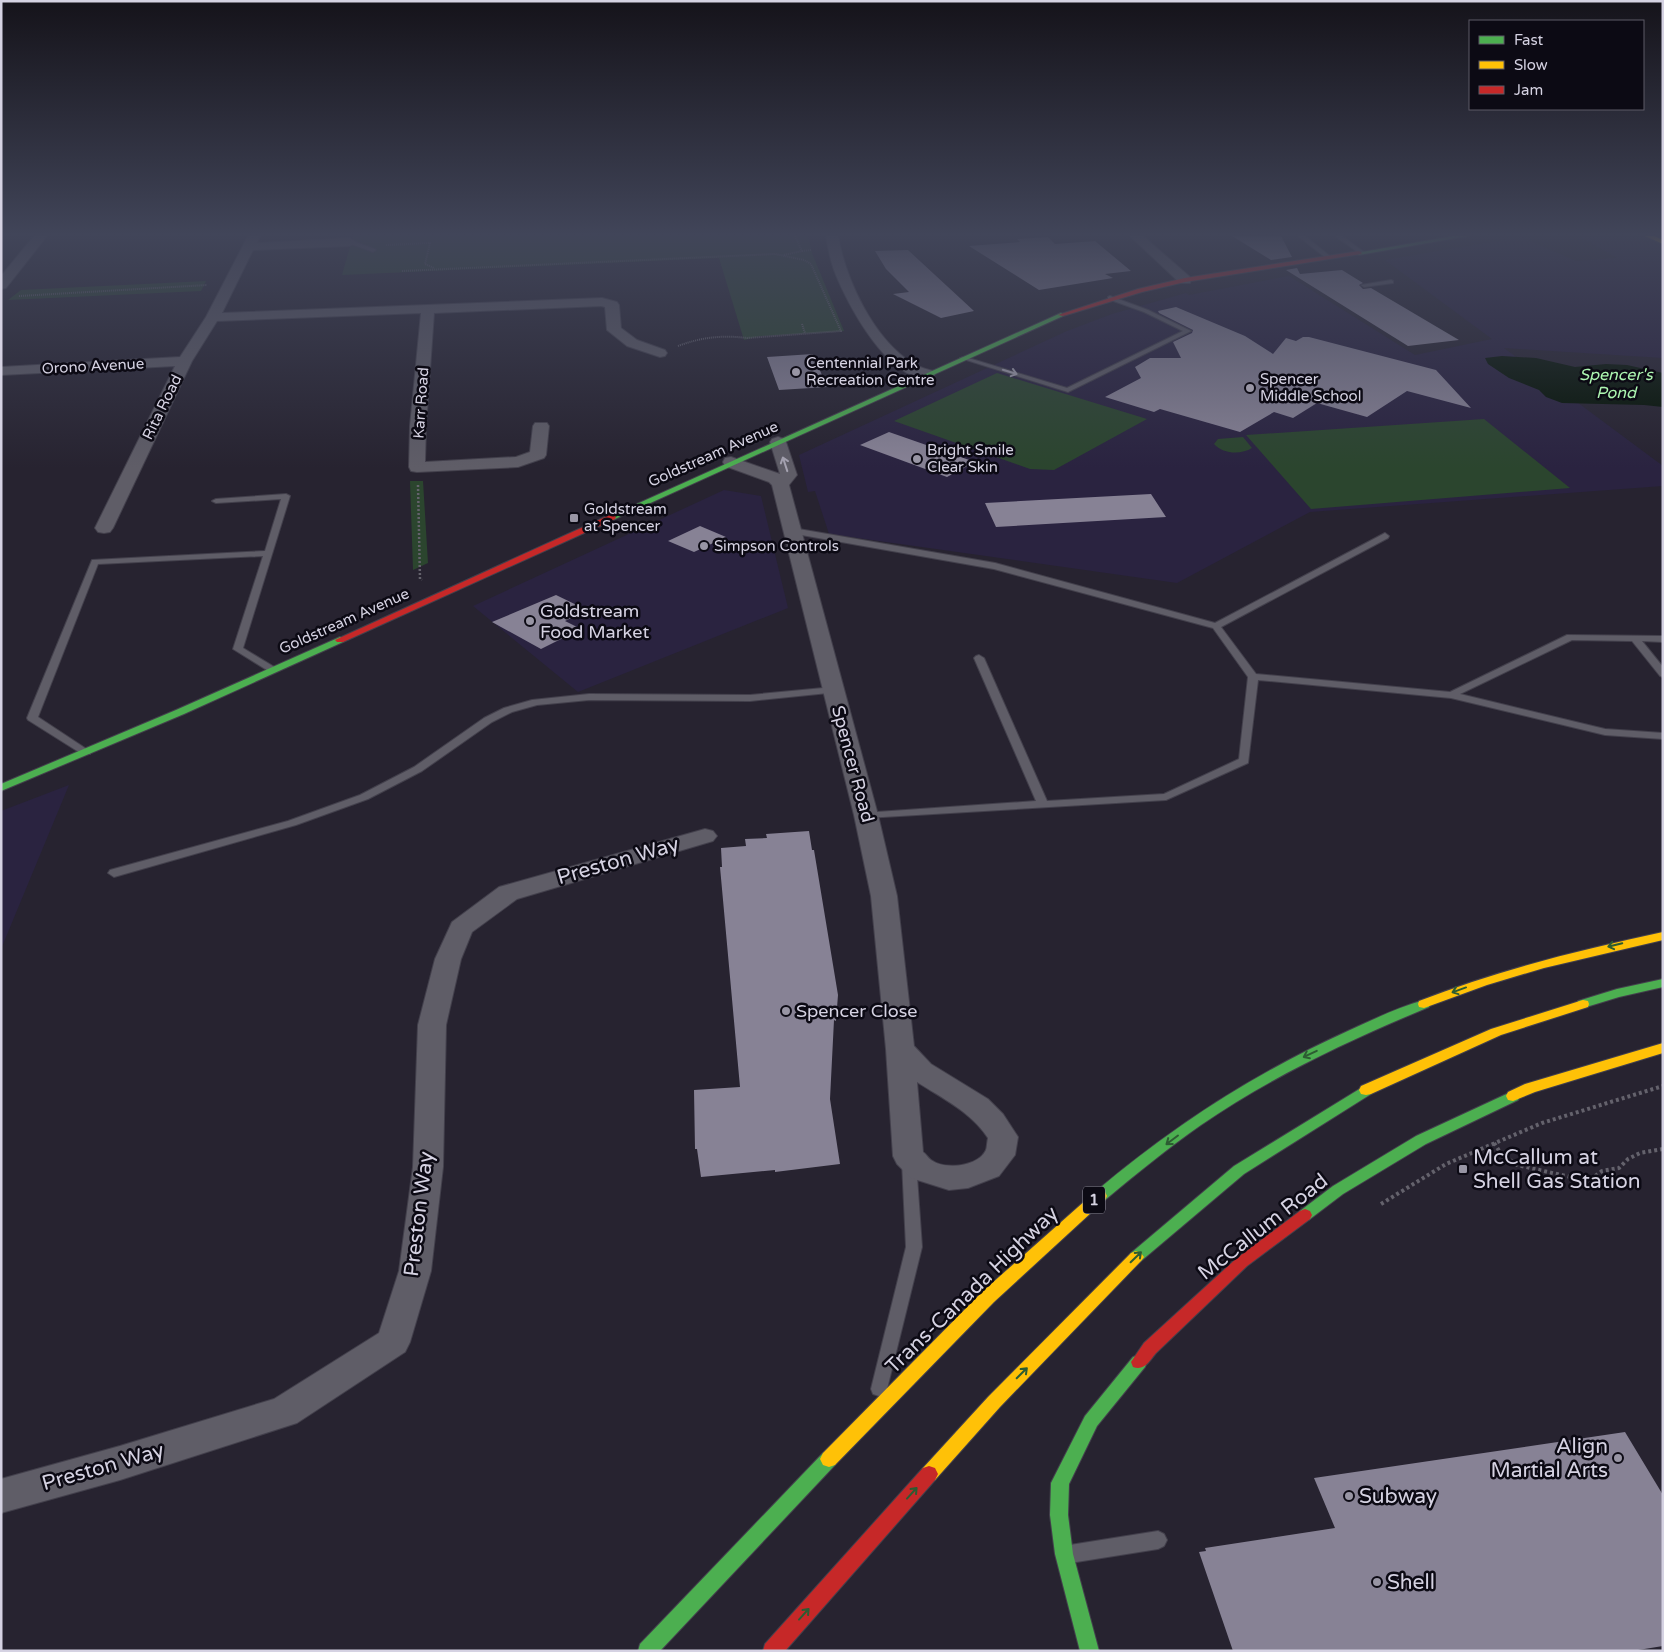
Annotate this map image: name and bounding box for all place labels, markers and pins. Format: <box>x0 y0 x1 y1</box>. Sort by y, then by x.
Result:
place label: Centennial Park Recreation Centre <box>806 354 934 389</box>
marker: Centennial Park Recreation Centre <box>790 366 802 378</box>
place label: Spencer Middle School <box>1260 370 1361 405</box>
marker: Spencer Middle School <box>1244 382 1256 394</box>
place label: Bright Smile Clear Skin <box>927 441 1014 476</box>
marker: Bright Smile Clear Skin <box>911 453 923 465</box>
place label: Goldstream at Spencer <box>584 500 667 535</box>
marker: Goldstream at Spencer <box>568 512 580 524</box>
place label: Simpson Controls <box>714 537 839 555</box>
marker: Simpson Controls <box>698 540 710 552</box>
place label: Goldstream Food Market <box>540 600 649 643</box>
marker: Goldstream Food Market <box>524 615 536 627</box>
place label: Spencer Close <box>796 1000 918 1022</box>
marker: Spencer Close <box>780 1005 792 1017</box>
place label: McCallum at Shell Gas Station <box>1473 1145 1640 1194</box>
marker: McCallum at Shell Gas Station <box>1457 1163 1469 1175</box>
place label: Align Martial Arts <box>1490 1434 1608 1483</box>
marker: Align Martial Arts <box>1612 1452 1624 1464</box>
place label: Subway <box>1359 1484 1437 1509</box>
marker: Subway <box>1343 1490 1355 1502</box>
place label: Shell <box>1387 1570 1435 1595</box>
marker: Shell <box>1371 1576 1383 1588</box>

